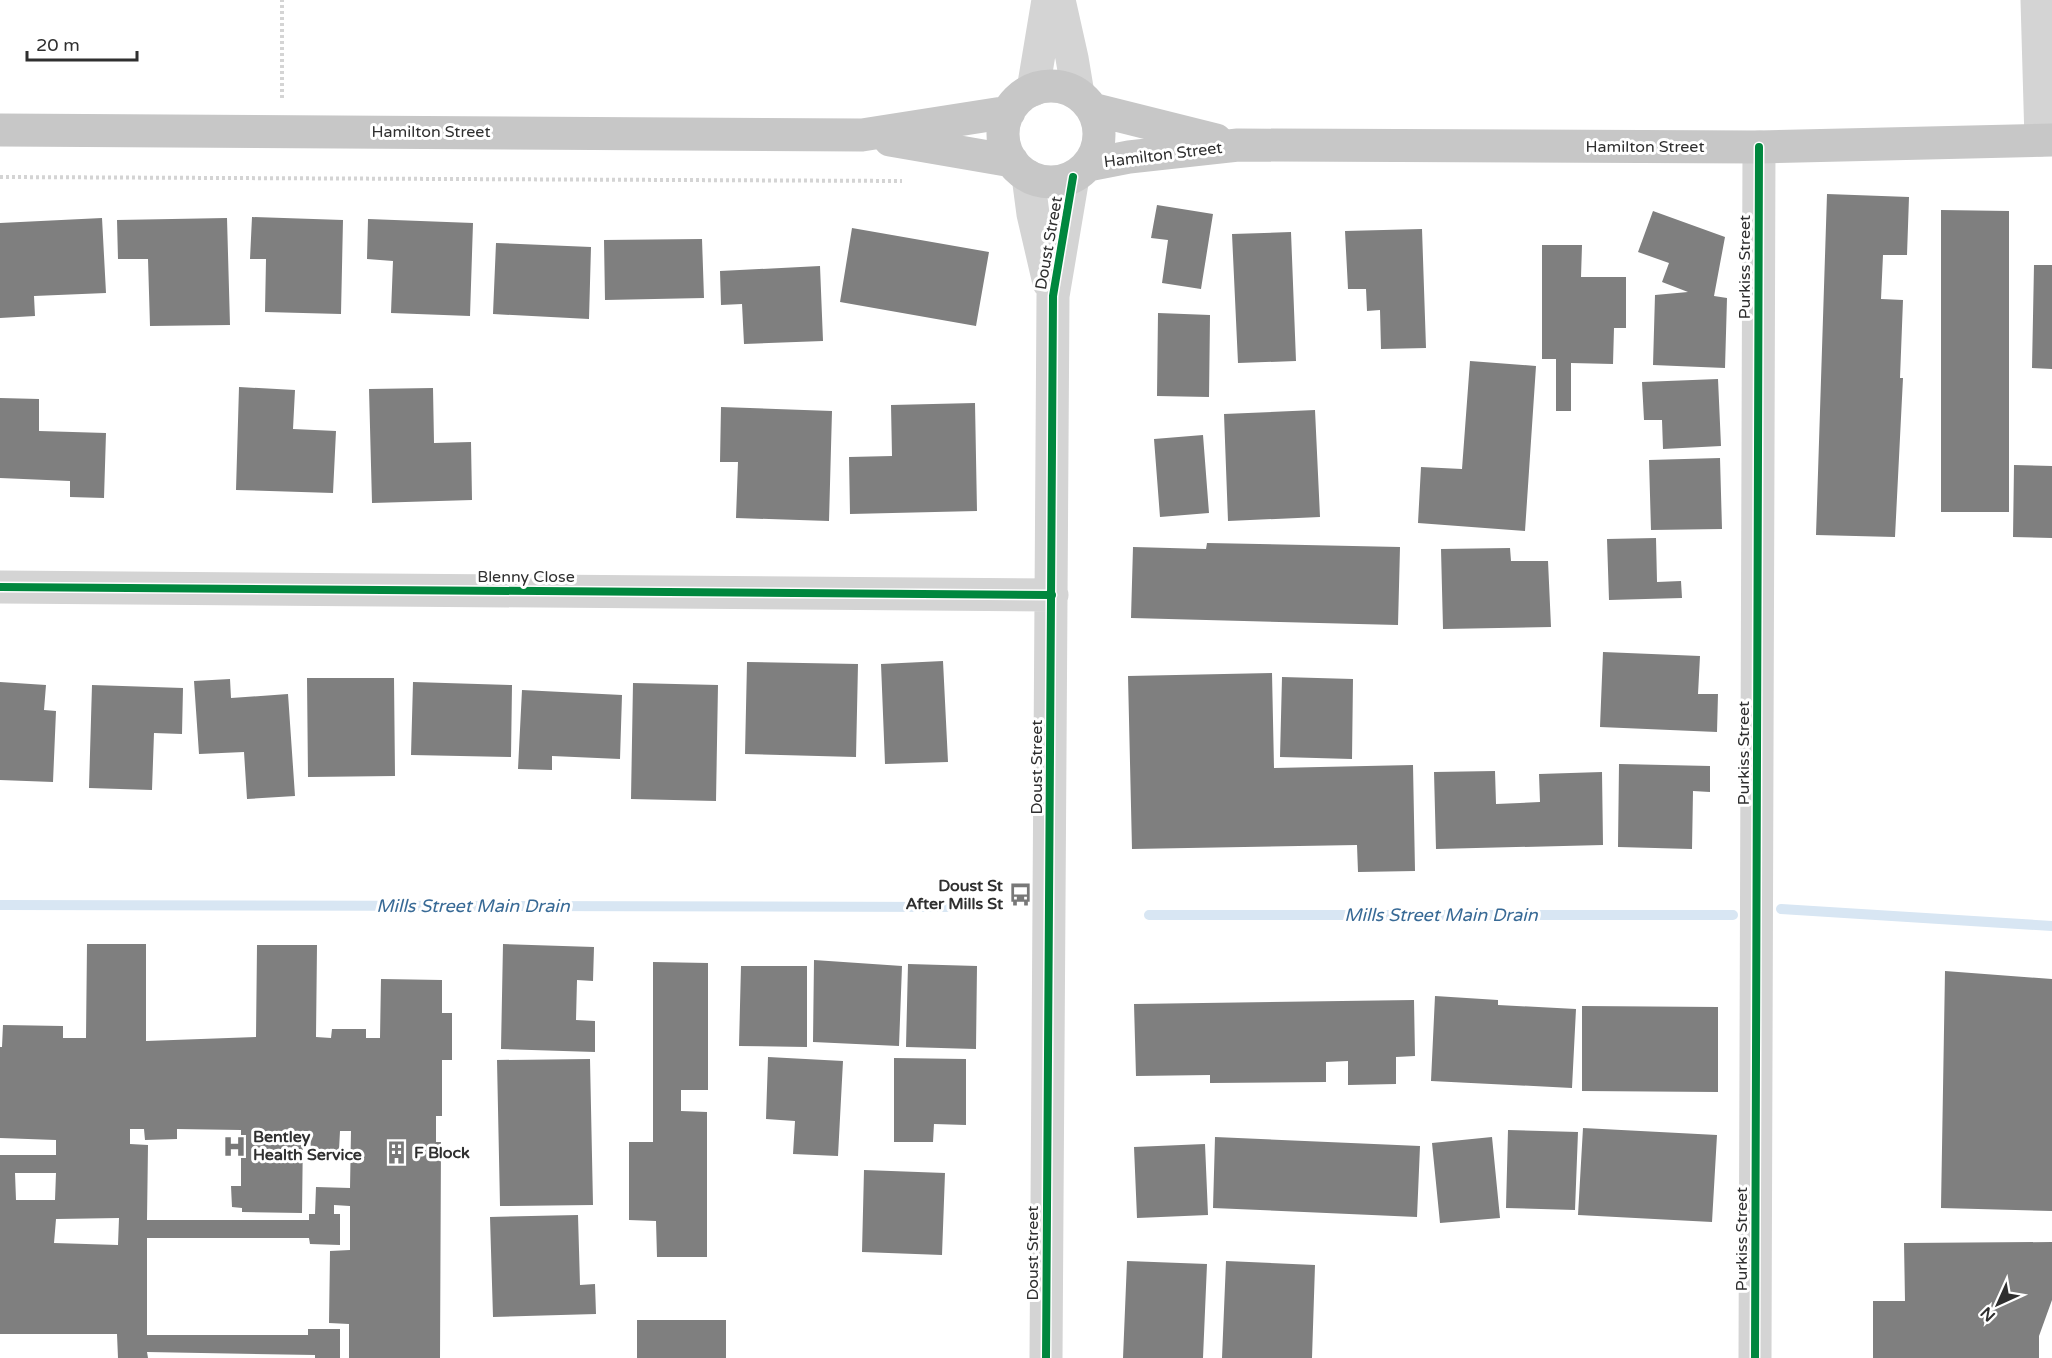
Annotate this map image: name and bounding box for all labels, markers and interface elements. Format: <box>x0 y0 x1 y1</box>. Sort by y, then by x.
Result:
scale bar <box>27 24 136 62</box>
text: 20 m <box>36 34 80 56</box>
street label: Hamilton Street <box>371 122 491 142</box>
street label: Hamilton Street <box>1585 137 1705 157</box>
street label: Hamilton Street <box>1103 138 1223 172</box>
street label: Doust Street <box>1031 195 1067 291</box>
street label: Purkiss Street <box>1735 215 1755 319</box>
street label: Blenny Close <box>477 567 575 587</box>
street label: Purkiss Street <box>1734 701 1754 805</box>
street label: Doust Street <box>1027 720 1047 814</box>
place label: Doust St After Mills St <box>905 876 1004 914</box>
bus stop icon: Doust St After Mills St <box>1008 882 1034 908</box>
water label: Mills Street Main Drain <box>376 895 571 917</box>
water label: Mills Street Main Drain <box>1344 904 1539 926</box>
place label: Bentley Health Service <box>253 1127 362 1165</box>
hospital icon: Bentley Health Service <box>222 1133 248 1159</box>
building icon: F Block <box>383 1140 409 1166</box>
place label: F Block <box>414 1143 470 1163</box>
street label: Purkiss Street <box>1732 1187 1752 1291</box>
street label: Doust Street <box>1023 1206 1043 1300</box>
north arrow <box>1968 1274 2028 1334</box>
text: N <box>1976 1302 2000 1326</box>

